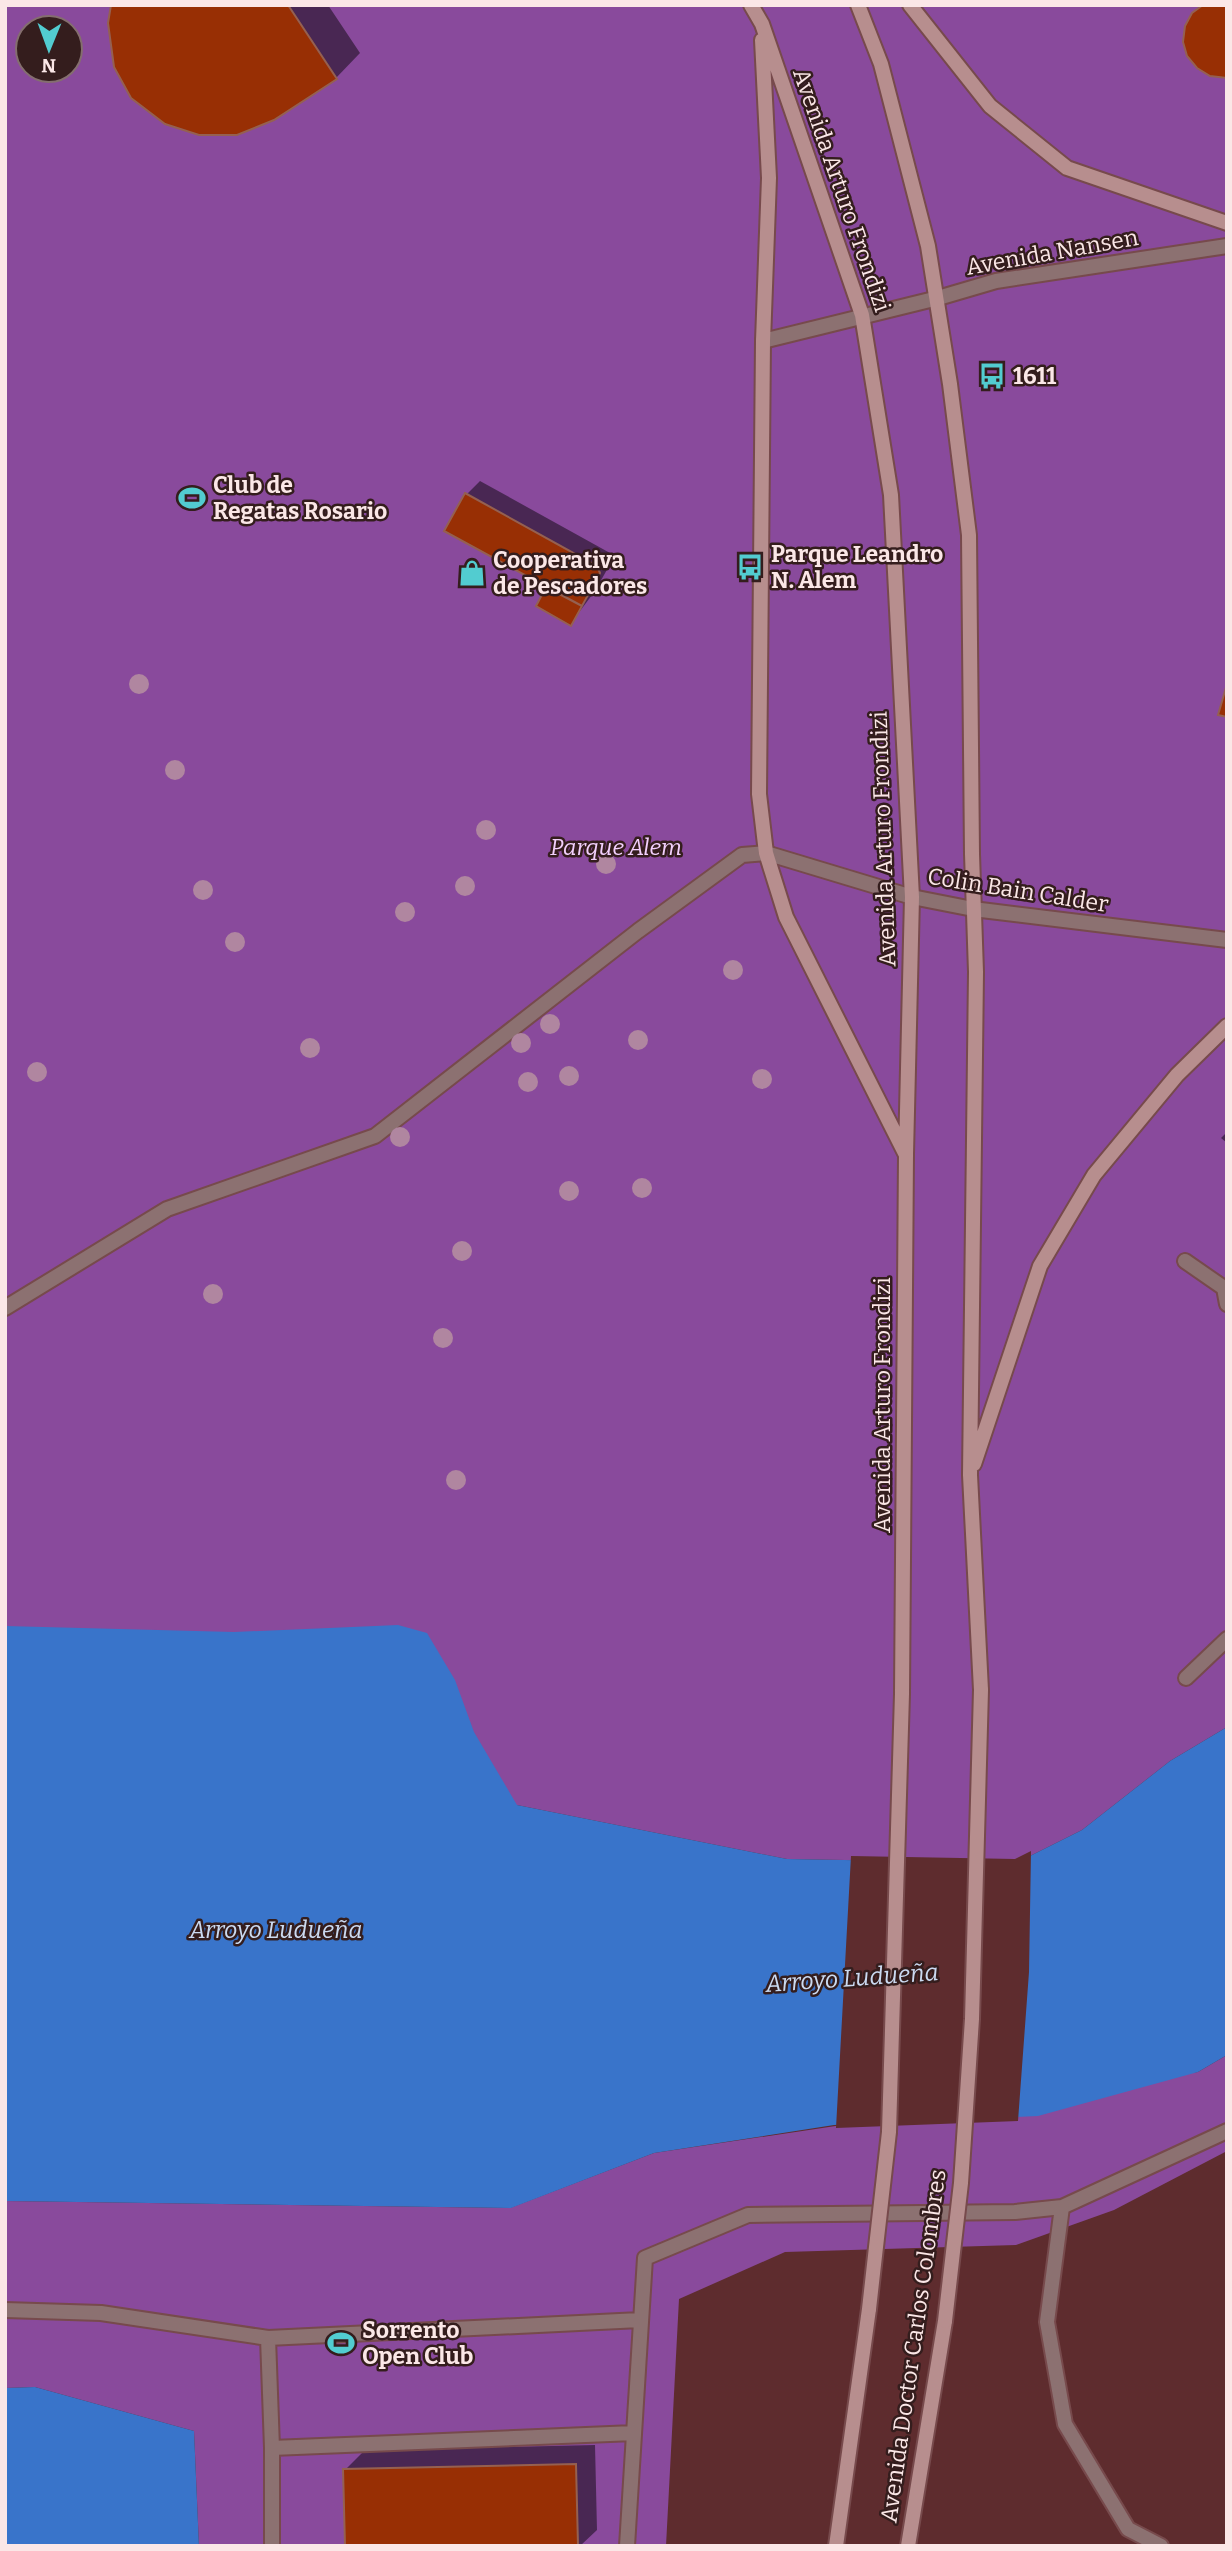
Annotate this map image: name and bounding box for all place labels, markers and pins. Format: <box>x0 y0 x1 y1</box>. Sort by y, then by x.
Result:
bus stop icon: 1611 <box>977 361 1007 391</box>
place label: 1611 <box>1013 362 1056 390</box>
place label: Club de Regatas Rosario <box>213 471 387 525</box>
sports icon: Club de Regatas Rosario <box>177 483 207 513</box>
place label: Parque Leandro N. Alem <box>771 540 943 594</box>
place label: Cooperativa de Pescadores <box>493 546 647 600</box>
bus stop icon: Parque Leandro N. Alem <box>735 552 765 582</box>
shop icon: Cooperativa de Pescadores <box>457 558 487 588</box>
place label: Sorrento Open Club <box>362 2316 473 2370</box>
sports icon: Sorrento Open Club <box>326 2328 356 2358</box>

